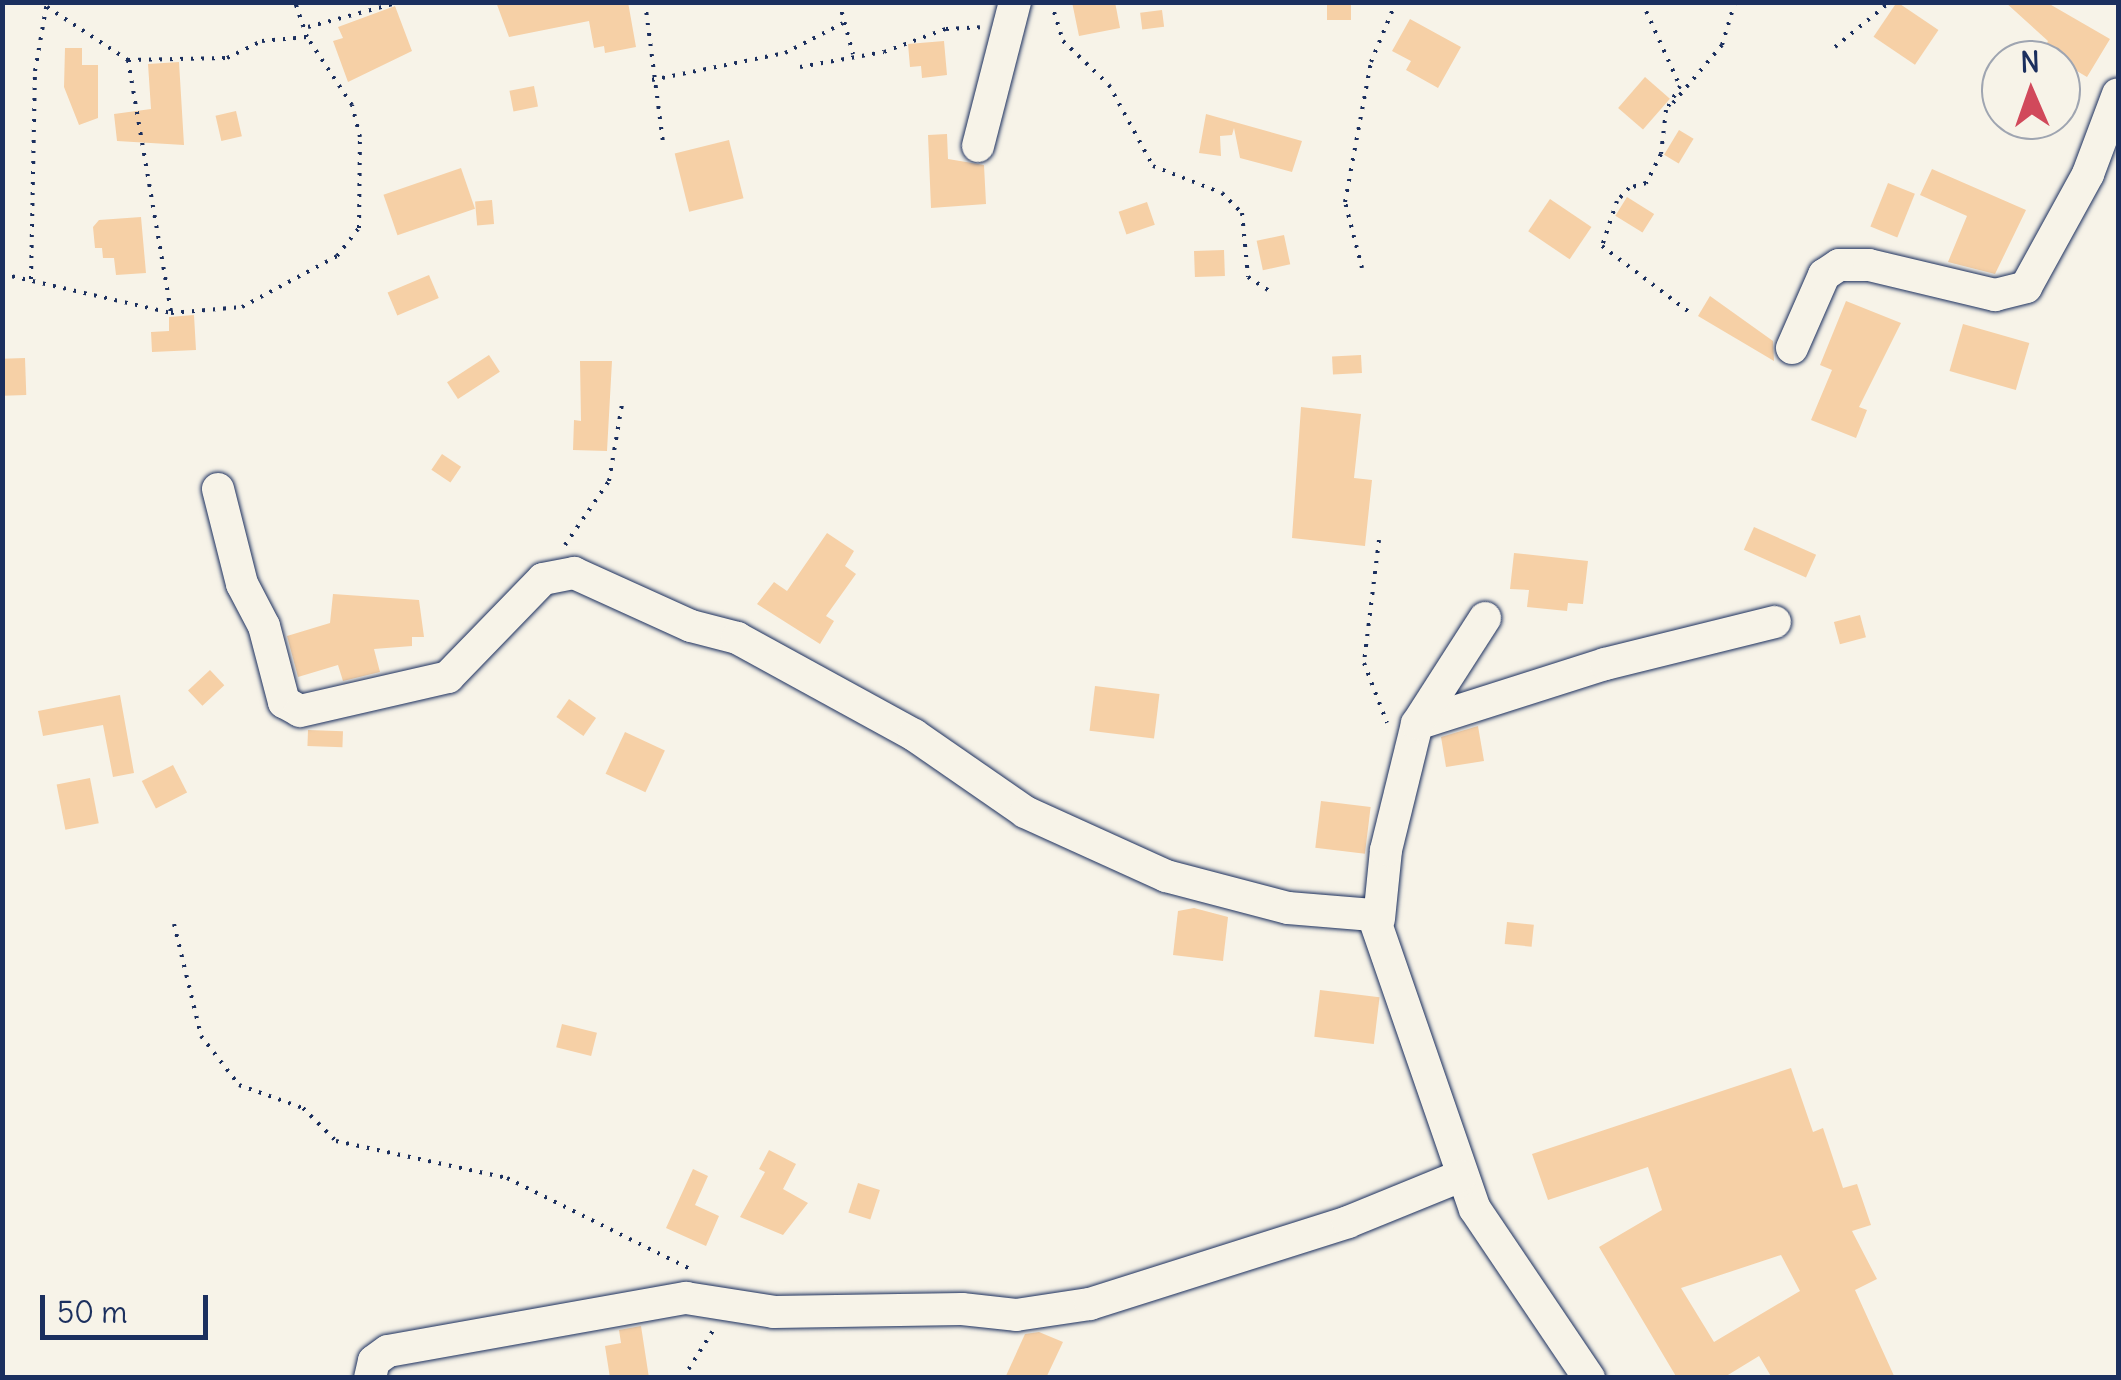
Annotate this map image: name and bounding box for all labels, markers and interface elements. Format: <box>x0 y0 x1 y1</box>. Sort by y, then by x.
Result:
north arrow <box>1981 40 2081 140</box>
text: N <box>2020 44 2040 80</box>
scale bar <box>45 1275 212 1337</box>
text: 50 m <box>57 1293 127 1331</box>

